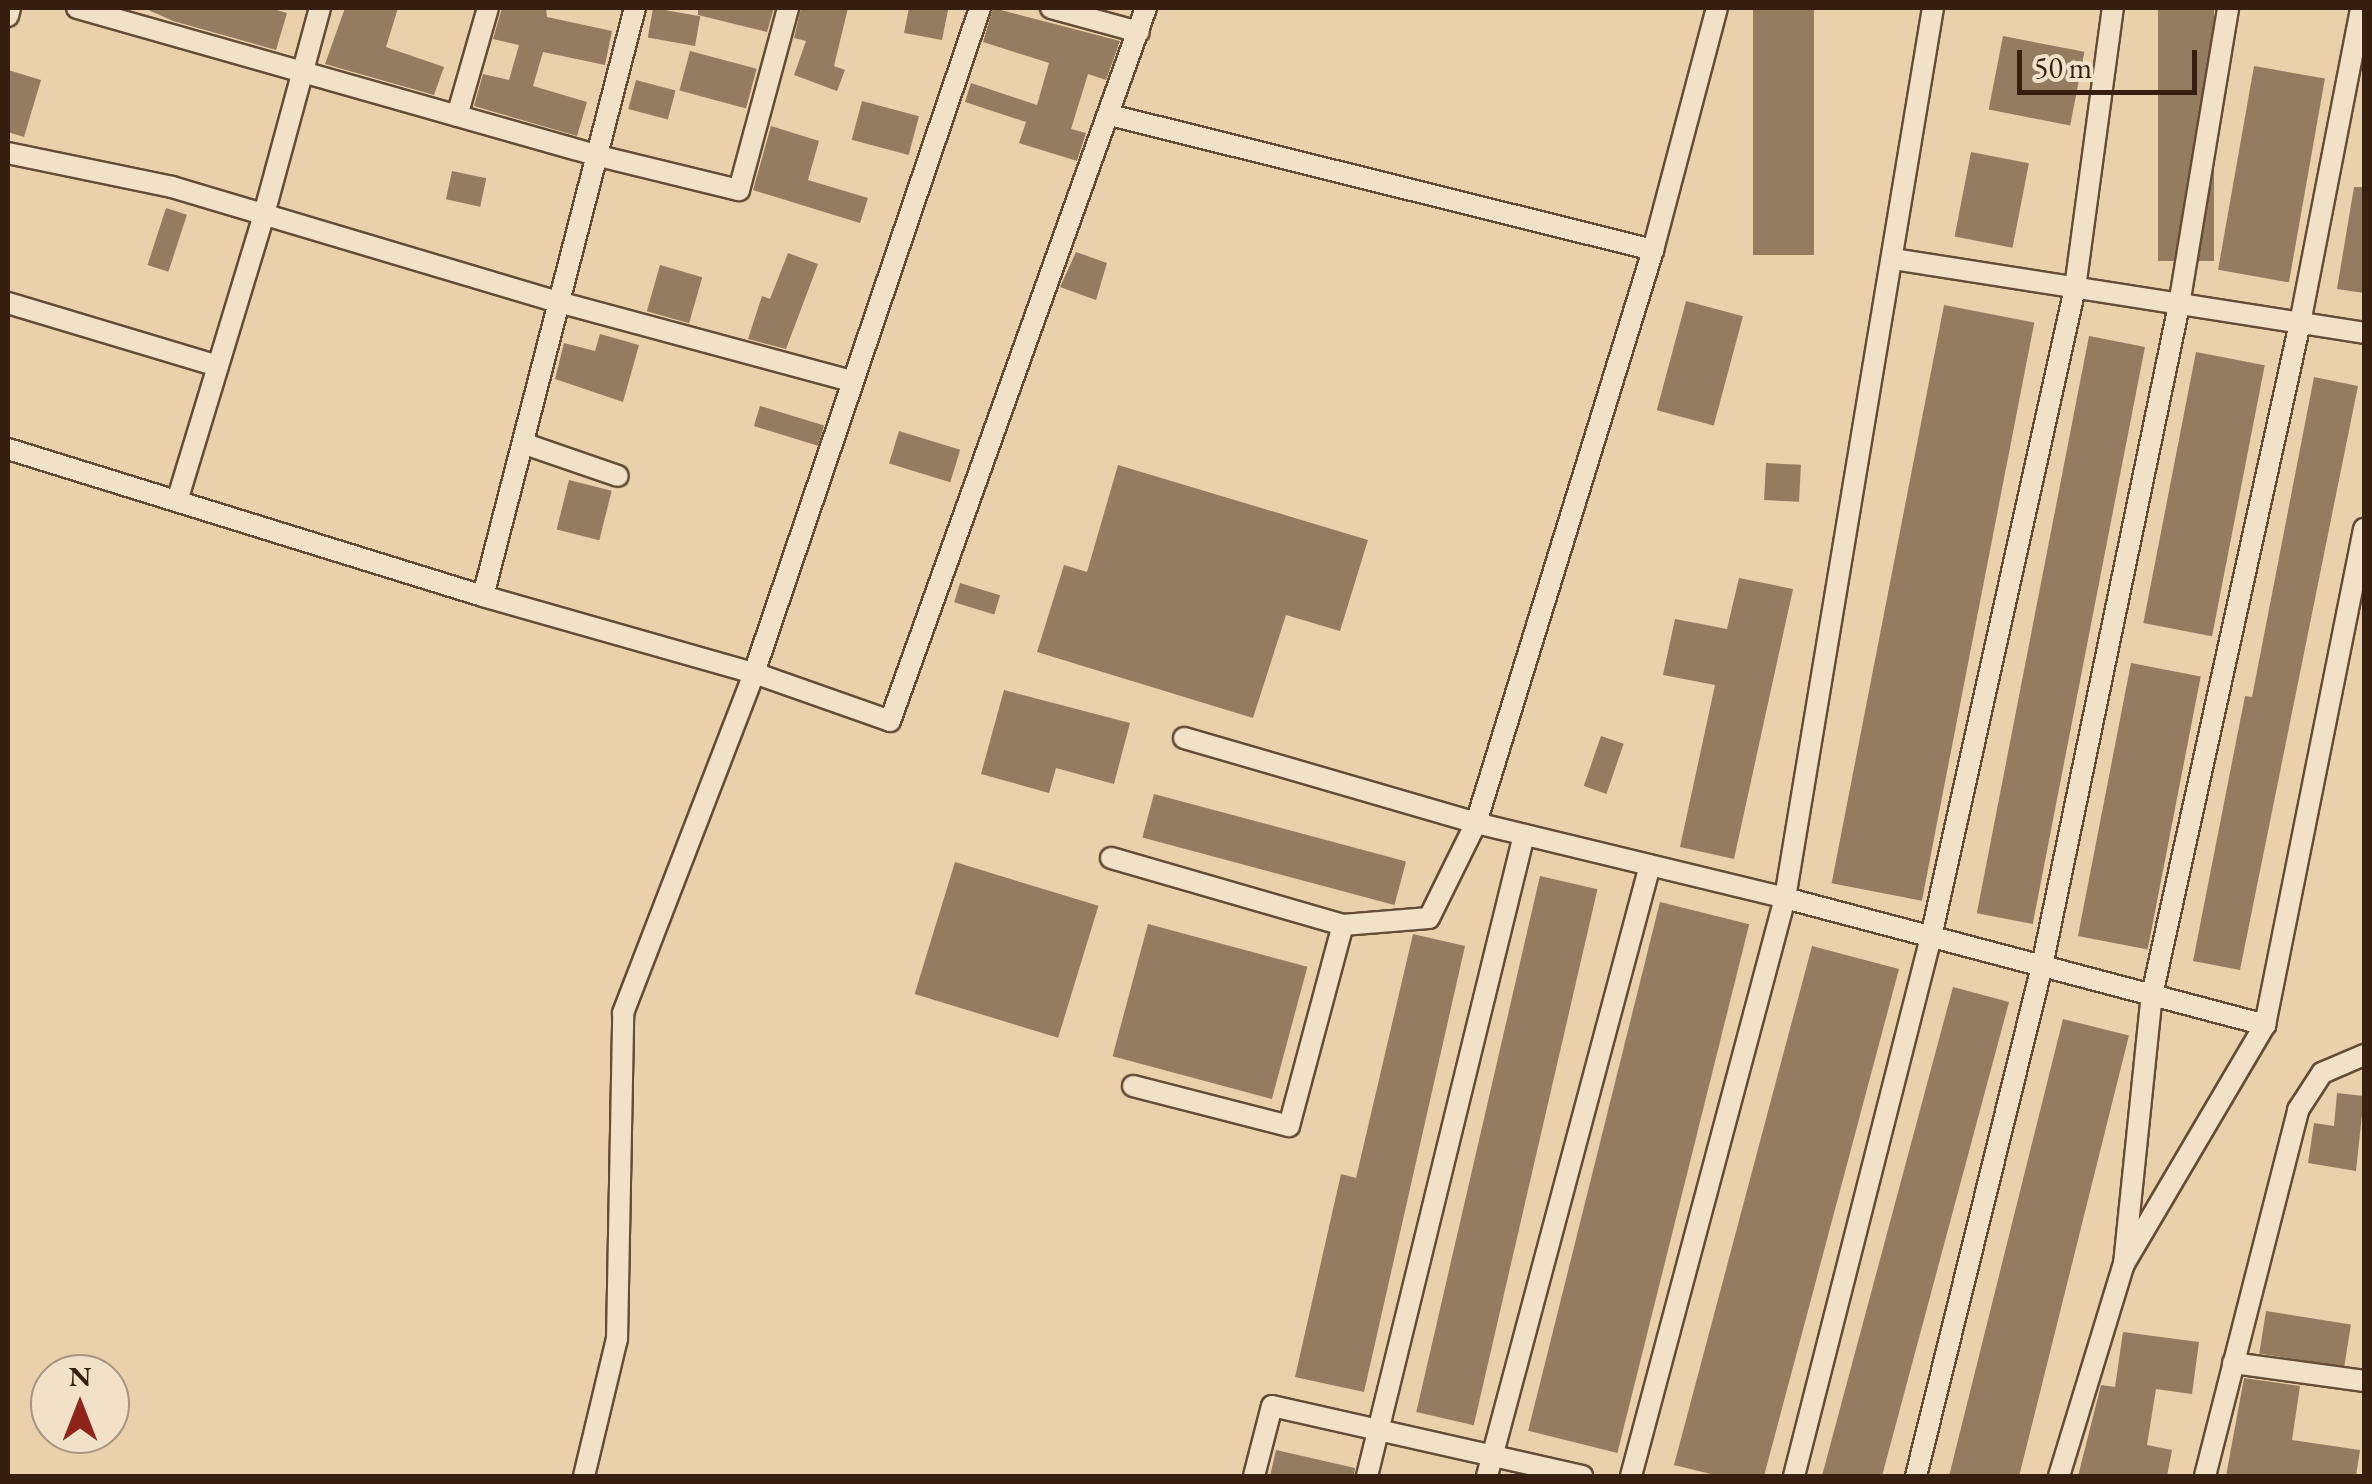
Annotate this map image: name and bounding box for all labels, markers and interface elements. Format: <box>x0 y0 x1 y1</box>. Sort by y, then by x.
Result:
scale bar <box>2022 30 2202 92</box>
text: 50 m <box>2034 48 2092 87</box>
north arrow <box>30 1354 130 1454</box>
text: N <box>69 1358 91 1394</box>

